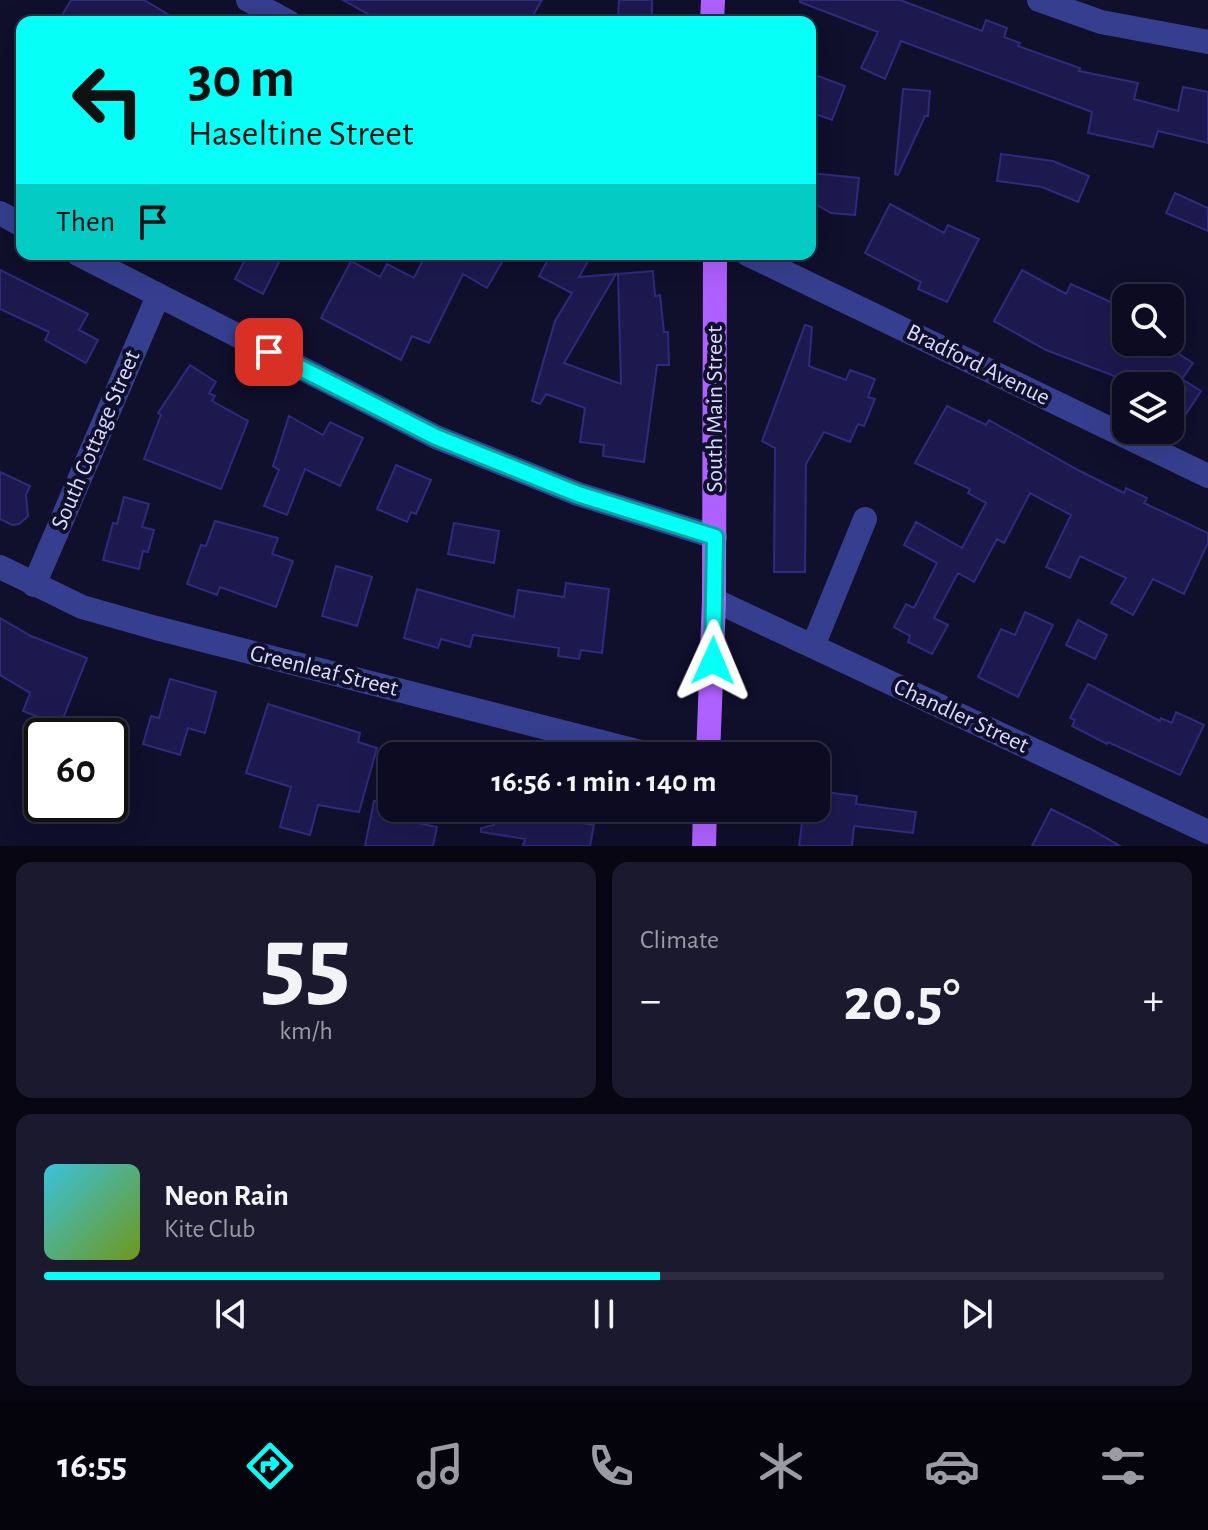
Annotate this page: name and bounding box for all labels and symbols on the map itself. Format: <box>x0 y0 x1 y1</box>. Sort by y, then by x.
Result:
pin <box>235 318 303 386</box>
street label: Bradford Avenue <box>903 320 1053 410</box>
street label: South Main Street <box>703 325 727 493</box>
street label: South Cottage Street <box>47 346 145 533</box>
position arrow <box>671 619 755 703</box>
street label: Greenleaf Street <box>247 641 401 701</box>
street label: Chandler Street <box>890 674 1032 758</box>
speed limit sign: 60 <box>24 718 128 822</box>

